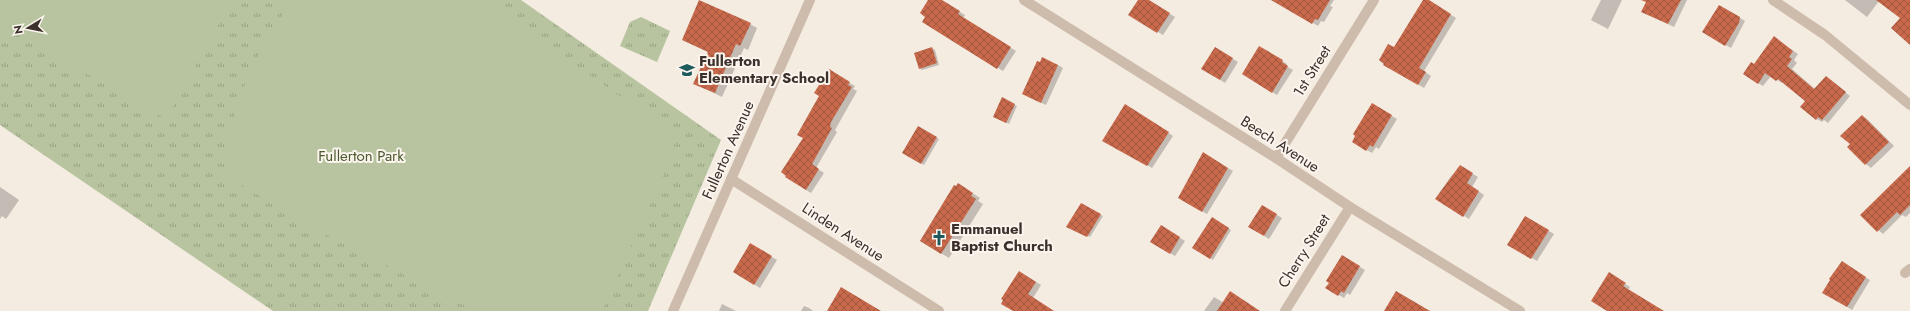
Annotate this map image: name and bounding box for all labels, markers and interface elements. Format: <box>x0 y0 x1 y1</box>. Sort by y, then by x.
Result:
north arrow <box>8 8 48 48</box>
text: N <box>10 24 27 35</box>
street label: 1st Street <box>1288 41 1337 101</box>
place label: Fullerton Elementary School <box>699 50 829 89</box>
school or university icon: Fullerton Elementary School <box>678 61 696 79</box>
street label: Fullerton Avenue <box>696 97 760 203</box>
street label: Beech Avenue <box>1236 110 1324 178</box>
park label: Fullerton Park <box>318 145 404 167</box>
street label: Linden Avenue <box>798 197 889 267</box>
street label: Cherry Street <box>1273 209 1336 292</box>
place label: Emmanuel Baptist Church <box>951 218 1053 257</box>
church icon: Emmanuel Baptist Church <box>930 229 948 247</box>

